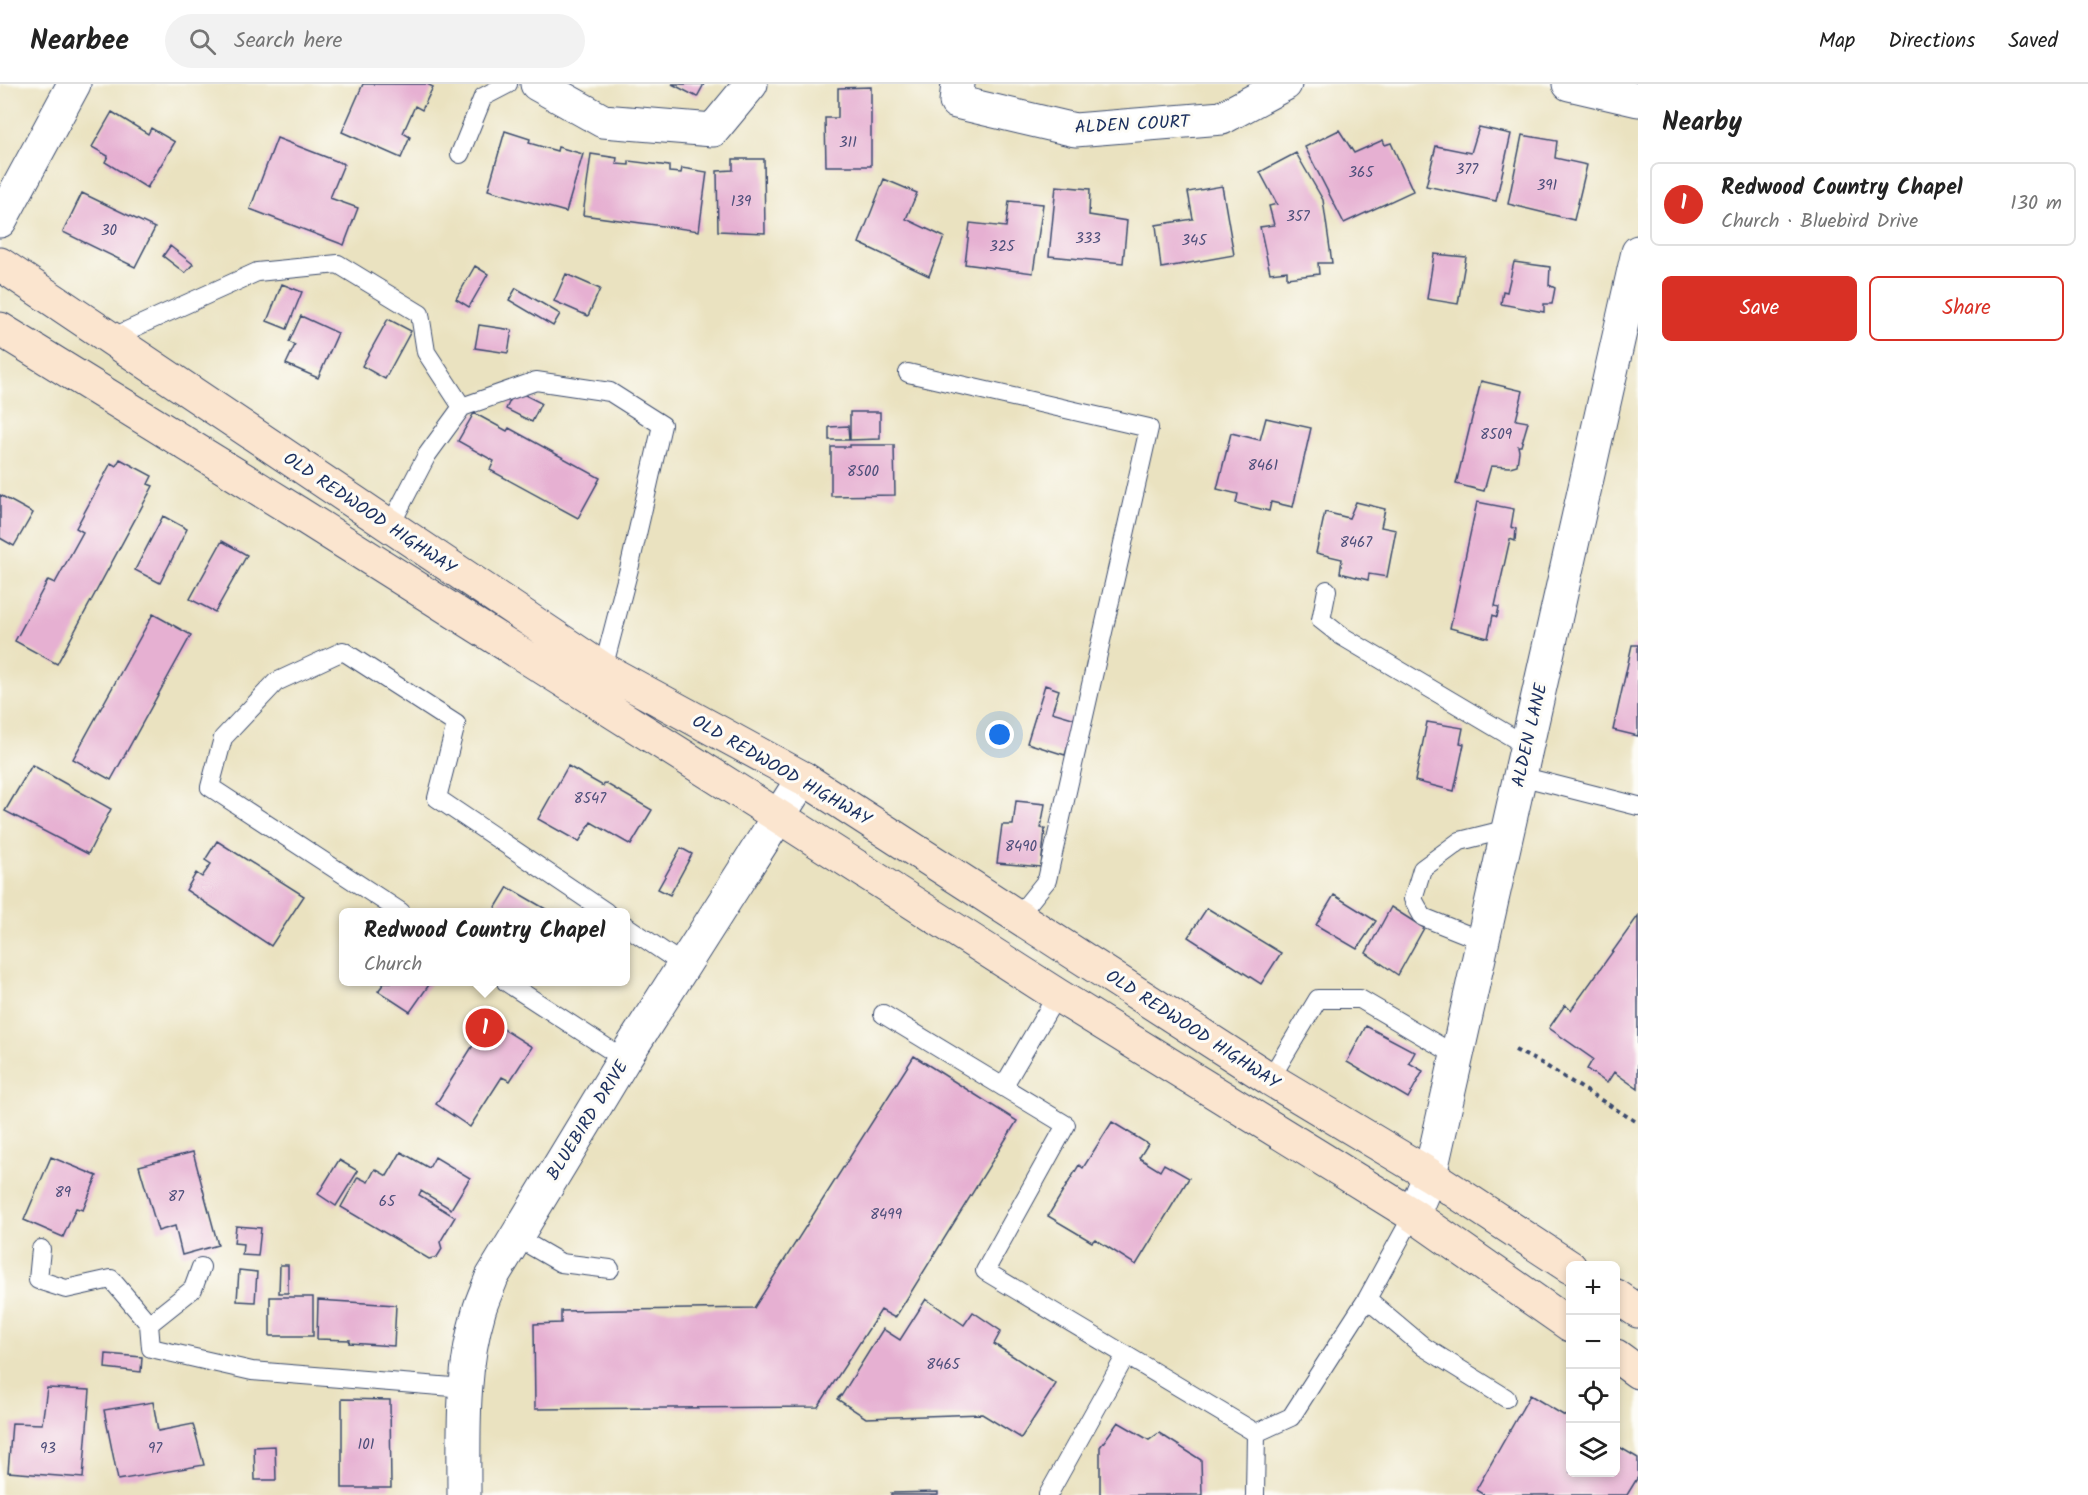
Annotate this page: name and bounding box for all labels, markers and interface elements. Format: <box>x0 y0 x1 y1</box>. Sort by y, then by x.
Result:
search box <box>165 14 585 68</box>
text: Nearbee <box>30 19 129 64</box>
text: Search here <box>234 24 342 59</box>
icon: search <box>186 25 219 58</box>
text: Map <box>1819 25 1855 58</box>
text: Directions <box>1888 25 1975 58</box>
text: Saved <box>2008 25 2058 58</box>
text: Nearby <box>1662 102 1742 144</box>
street label: ALDEN COURT <box>1074 108 1192 143</box>
house number: 311 <box>839 131 857 155</box>
house number: 377 <box>1456 158 1479 182</box>
house number: 365 <box>1349 161 1374 185</box>
text: Redwood Country Chapel <box>1721 171 1963 206</box>
house number: 391 <box>1537 174 1558 198</box>
text: 1 <box>1680 188 1687 220</box>
text: 130 m <box>2010 188 2062 220</box>
house number: 139 <box>731 190 752 214</box>
house number: 357 <box>1286 205 1311 229</box>
text: Church · Bluebird Drive <box>1721 206 1918 238</box>
house number: 30 <box>101 219 118 243</box>
house number: 333 <box>1075 227 1101 251</box>
house number: 345 <box>1182 229 1207 253</box>
house number: 325 <box>989 235 1016 259</box>
button: Save <box>1662 276 1857 341</box>
button: Share <box>1869 276 2064 341</box>
house number: 8509 <box>1480 423 1513 447</box>
street label: OLD REDWOOD HIGHWAY <box>277 445 462 583</box>
house number: 8461 <box>1248 454 1278 478</box>
house number: 8500 <box>847 460 880 484</box>
house number: 8467 <box>1340 531 1373 555</box>
street label: ALDEN LANE <box>1504 680 1557 790</box>
street label: OLD REDWOOD HIGHWAY <box>686 708 877 835</box>
your location <box>985 720 1014 749</box>
house number: 8547 <box>574 787 607 811</box>
house number: 8490 <box>1005 835 1038 859</box>
popup <box>339 908 630 986</box>
text: Redwood Country Chapel <box>364 914 605 949</box>
text: Church <box>364 949 422 981</box>
street label: OLD REDWOOD HIGHWAY <box>1099 963 1286 1098</box>
pin: 1 <box>466 1006 504 1050</box>
street label: BLUEBIRD DRIVE <box>540 1055 637 1186</box>
house number: 89 <box>55 1181 72 1205</box>
house number: 87 <box>168 1185 185 1209</box>
house number: 65 <box>379 1190 396 1214</box>
house number: 8499 <box>870 1203 903 1227</box>
map controls <box>1566 1261 1620 1477</box>
button: + <box>1566 1261 1620 1315</box>
button: − <box>1566 1315 1620 1369</box>
house number: 8465 <box>926 1353 961 1377</box>
button: locate <box>1566 1369 1620 1423</box>
button: layers <box>1566 1423 1620 1477</box>
house number: 101 <box>358 1433 375 1457</box>
house number: 93 <box>40 1437 56 1461</box>
house number: 97 <box>148 1437 163 1461</box>

